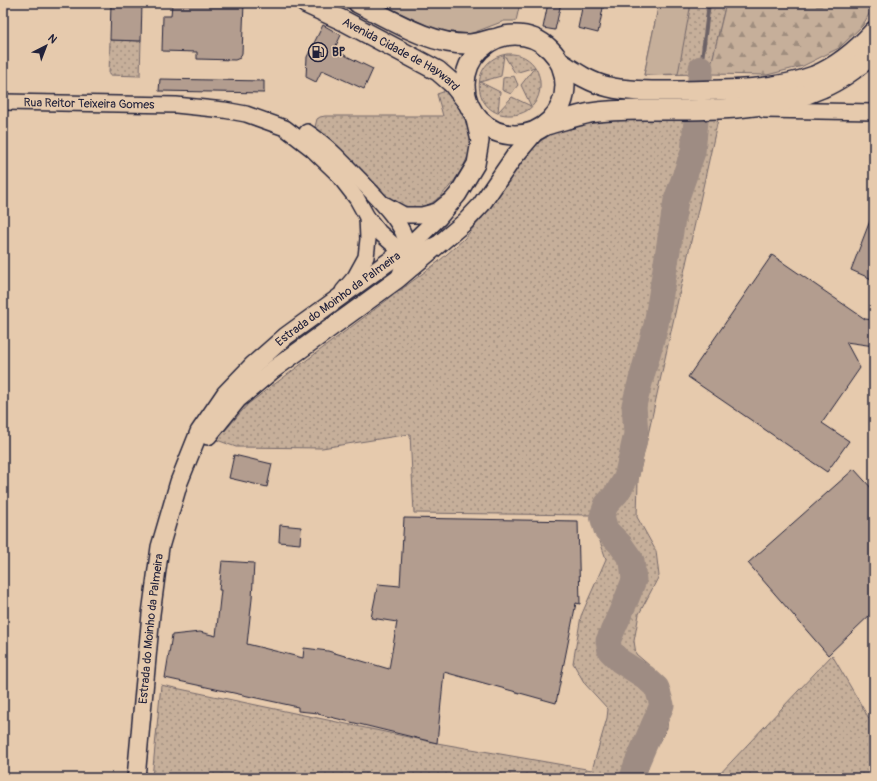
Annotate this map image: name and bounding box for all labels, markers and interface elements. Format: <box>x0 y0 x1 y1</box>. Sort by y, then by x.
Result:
street label: Avenida Cidade de Hayward <box>340 14 463 94</box>
north arrow <box>26 26 66 66</box>
text: N <box>45 32 60 47</box>
fuel station icon: BP <box>307 41 329 63</box>
place label: BP <box>332 45 346 60</box>
street label: Rua Reitor Teixeira Gomes <box>23 95 155 112</box>
street label: Estrada do Moinho da Palmeira <box>272 248 404 349</box>
street label: Estrada do Moinho da Palmeira <box>135 552 167 705</box>

